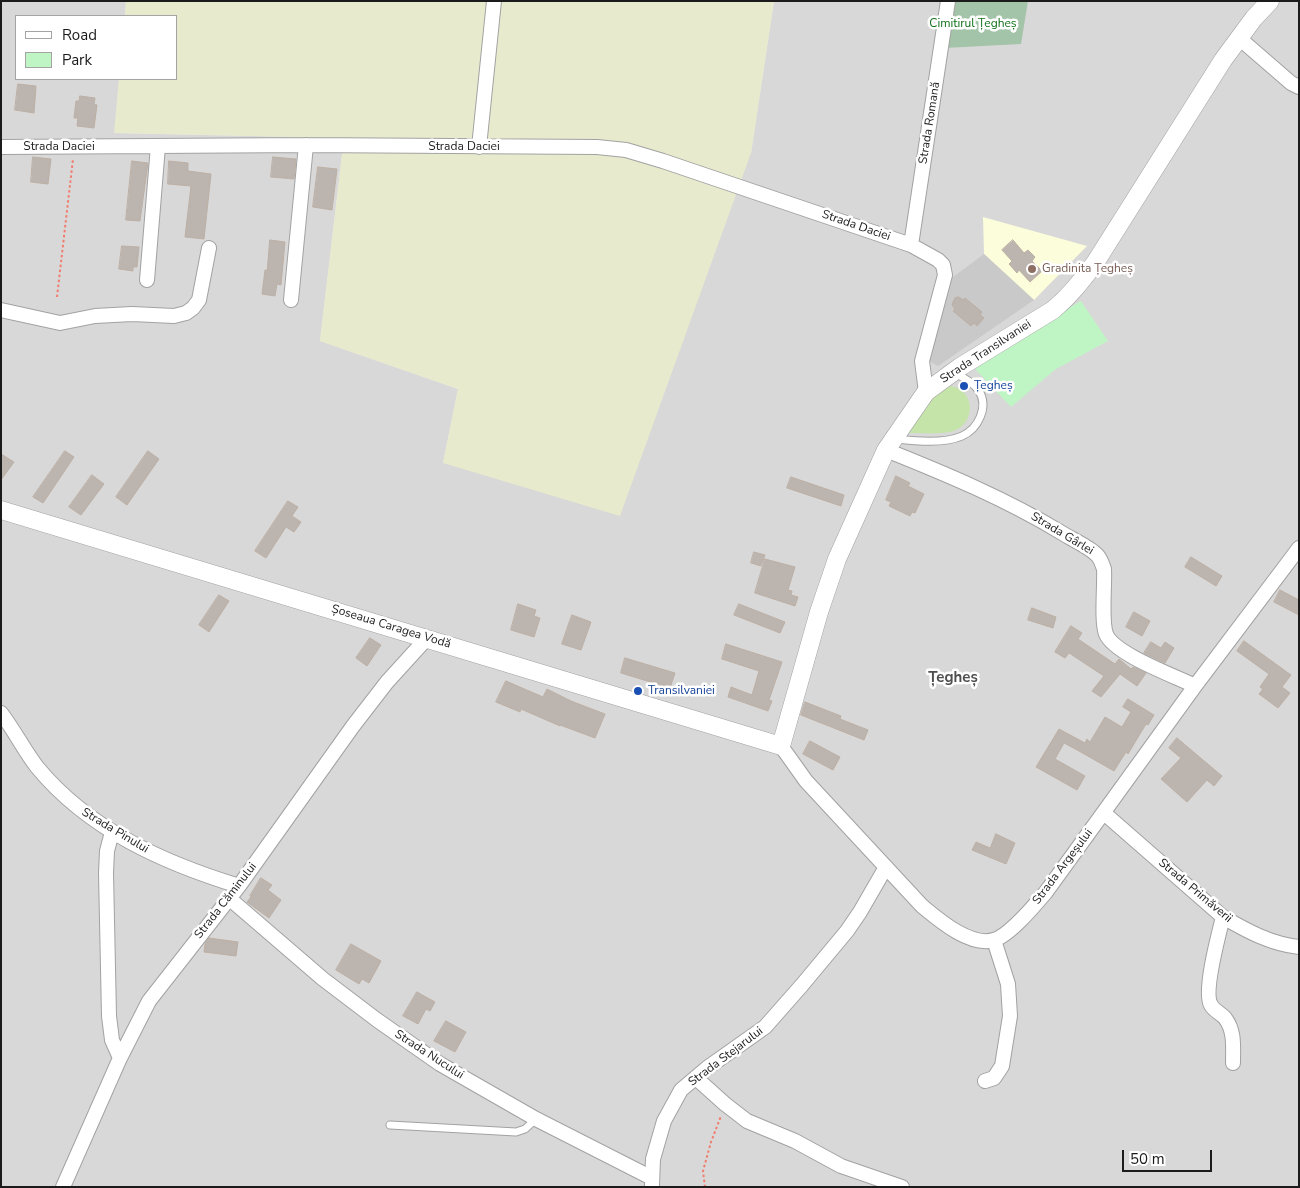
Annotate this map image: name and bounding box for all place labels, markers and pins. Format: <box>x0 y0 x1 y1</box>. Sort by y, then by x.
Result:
place label: Gradinita Țegheș <box>1042 262 1133 276</box>
marker: Gradinita Țegheș <box>1026 263 1038 275</box>
place label: Țegheș <box>974 379 1013 393</box>
marker: Țegheș <box>958 380 970 392</box>
place label: Transilvaniei <box>648 684 715 698</box>
marker: Transilvaniei <box>632 685 644 697</box>

